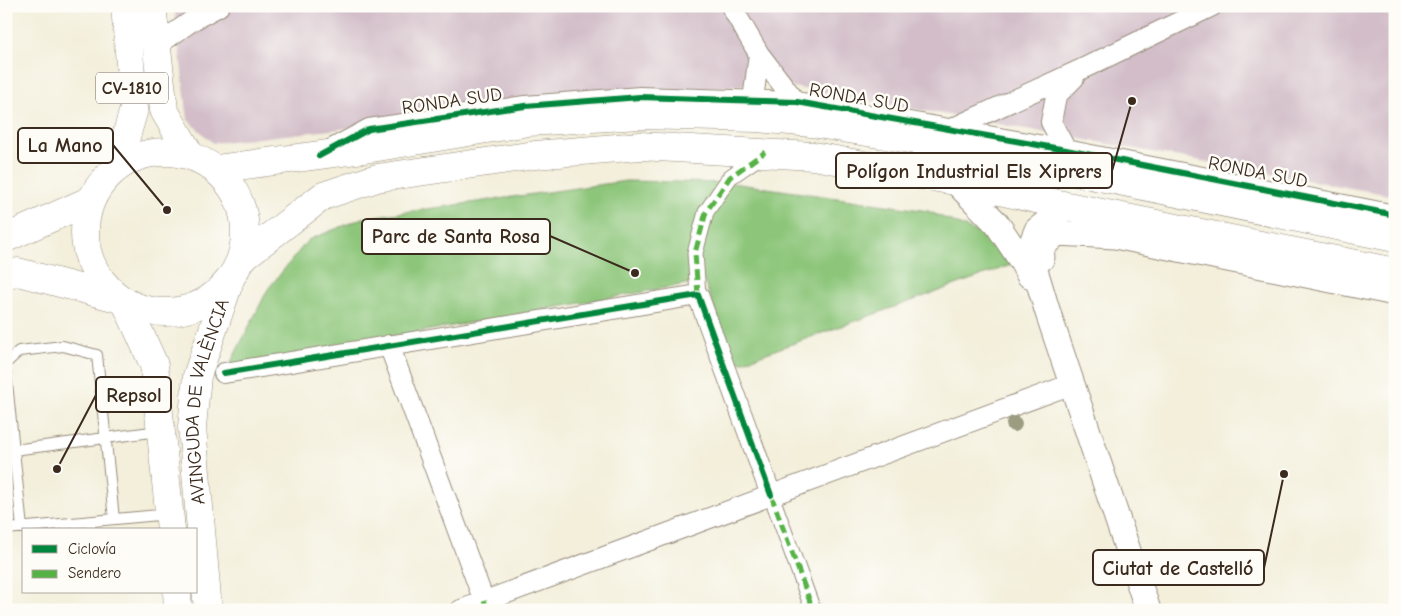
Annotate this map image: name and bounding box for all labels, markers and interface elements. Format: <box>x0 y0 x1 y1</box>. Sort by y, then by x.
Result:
road number: CV-1810 <box>96 73 168 104</box>
street label: RONDA SUD <box>807 78 911 118</box>
street label: RONDA SUD <box>400 83 504 119</box>
callout: La Mano <box>18 128 113 163</box>
text: La Mano <box>27 134 103 157</box>
street label: RONDA SUD <box>1206 152 1310 192</box>
callout: Polígon Industrial Els Xiprers <box>836 153 1112 188</box>
text: Polígon Industrial Els Xiprers <box>846 160 1102 183</box>
callout: Parc de Santa Rosa <box>362 219 550 254</box>
text: Parc de Santa Rosa <box>372 225 540 248</box>
street label: AVINGUDA DE VALÈNCIA <box>181 296 234 505</box>
callout: Repsol <box>96 377 171 412</box>
text: Repsol <box>106 384 162 407</box>
legend <box>22 528 198 594</box>
text: Ciclovía <box>68 540 116 558</box>
callout: Ciutat de Castelló <box>1093 550 1264 585</box>
text: Ciutat de Castelló <box>1103 557 1253 580</box>
text: Sendero <box>68 564 121 582</box>

